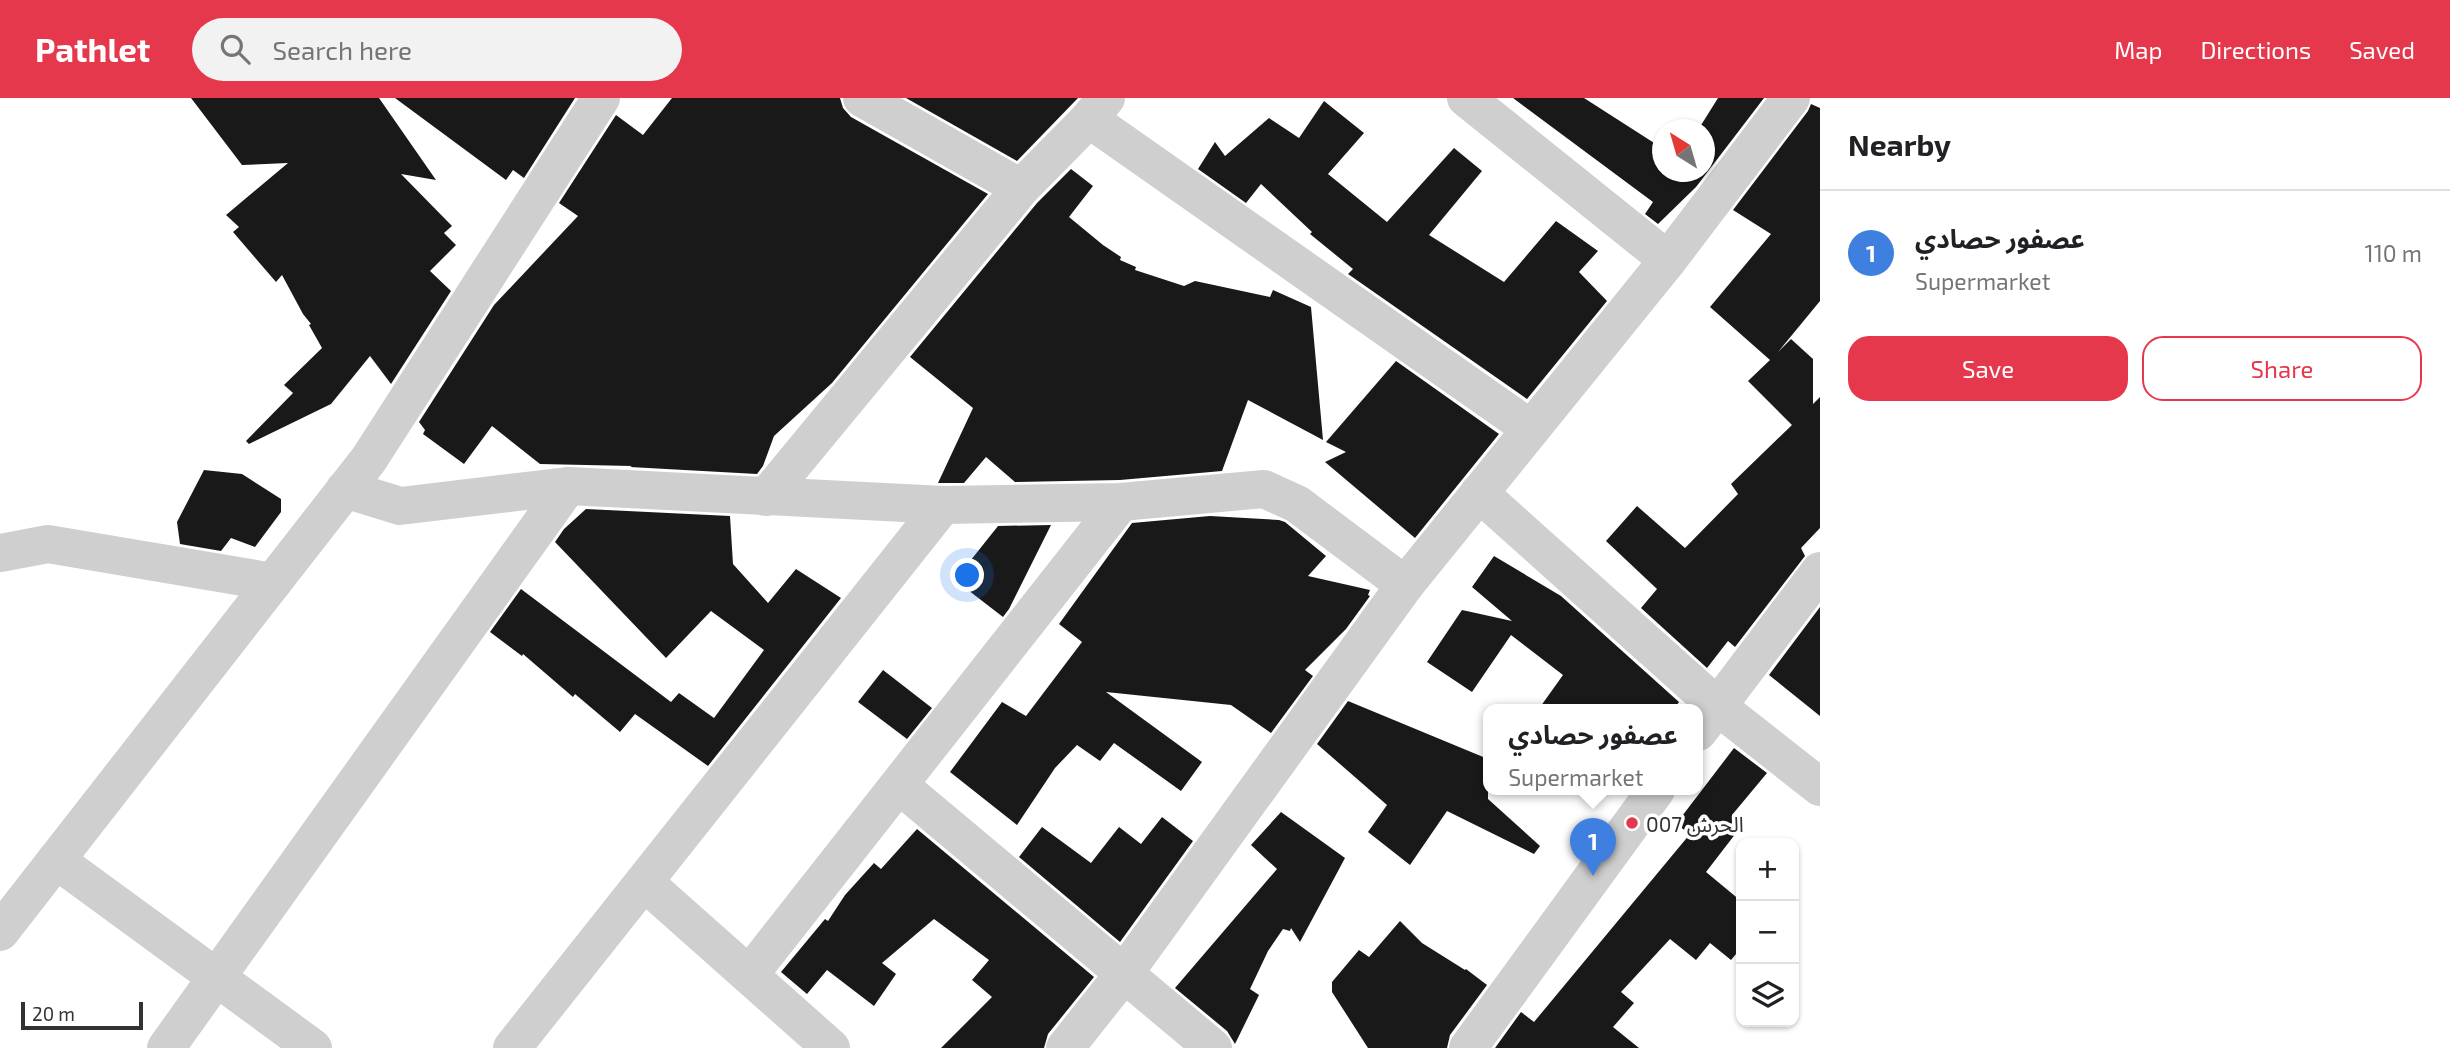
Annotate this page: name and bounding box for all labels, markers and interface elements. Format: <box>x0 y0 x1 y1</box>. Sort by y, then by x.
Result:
search box <box>192 18 682 81</box>
text: Pathlet <box>35 29 150 69</box>
icon: search <box>216 30 254 68</box>
text: Search here <box>272 34 412 65</box>
text: Map <box>2114 35 2162 64</box>
text: Directions <box>2200 35 2311 64</box>
text: Saved <box>2349 35 2415 64</box>
north arrow <box>1652 119 1715 182</box>
text: Nearby <box>1848 126 1951 162</box>
text: عصفور حصادي <box>1915 222 2085 253</box>
text: 1 <box>1866 239 1876 267</box>
text: 110 m <box>2365 239 2422 267</box>
text: Supermarket <box>1915 267 2050 295</box>
button: Save <box>1848 336 2128 401</box>
button: Share <box>2142 336 2422 401</box>
your location <box>950 558 984 592</box>
popup <box>1483 704 1703 795</box>
text: عصفور حصادي <box>1508 718 1678 749</box>
text: Supermarket <box>1508 763 1644 791</box>
place label: الحرش 007 <box>1646 811 1744 837</box>
marker: الحرش 007 <box>1624 815 1640 831</box>
pin: 1 <box>1570 818 1616 876</box>
map controls <box>1736 838 1799 1027</box>
button: + <box>1736 838 1799 901</box>
button: − <box>1736 901 1799 964</box>
button: layers <box>1736 964 1799 1027</box>
scale bar <box>21 999 144 1031</box>
text: 20 m <box>32 1002 75 1025</box>

